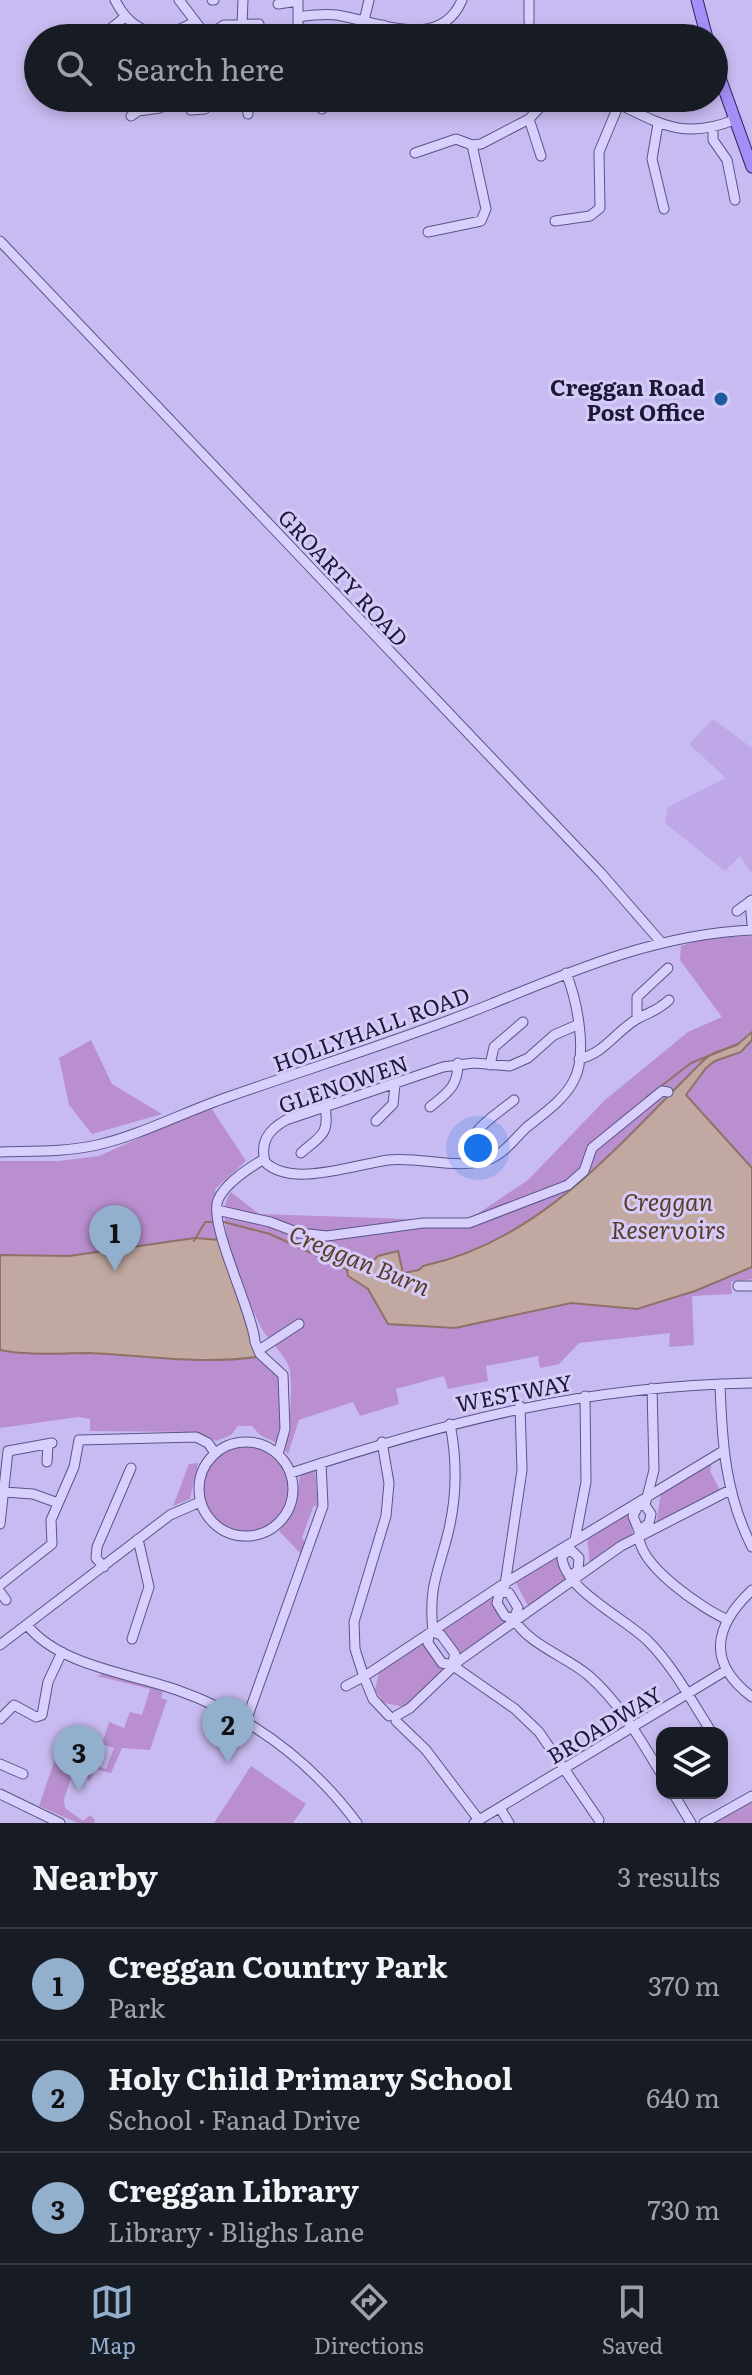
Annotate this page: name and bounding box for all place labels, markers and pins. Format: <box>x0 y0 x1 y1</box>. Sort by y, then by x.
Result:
place label: Creggan Road Post Office <box>550 370 705 428</box>
marker: Creggan Road Post Office <box>712 390 730 408</box>
pin: 1 <box>89 1205 141 1271</box>
pin: 2 <box>202 1697 254 1763</box>
pin: 3 <box>53 1725 105 1791</box>

